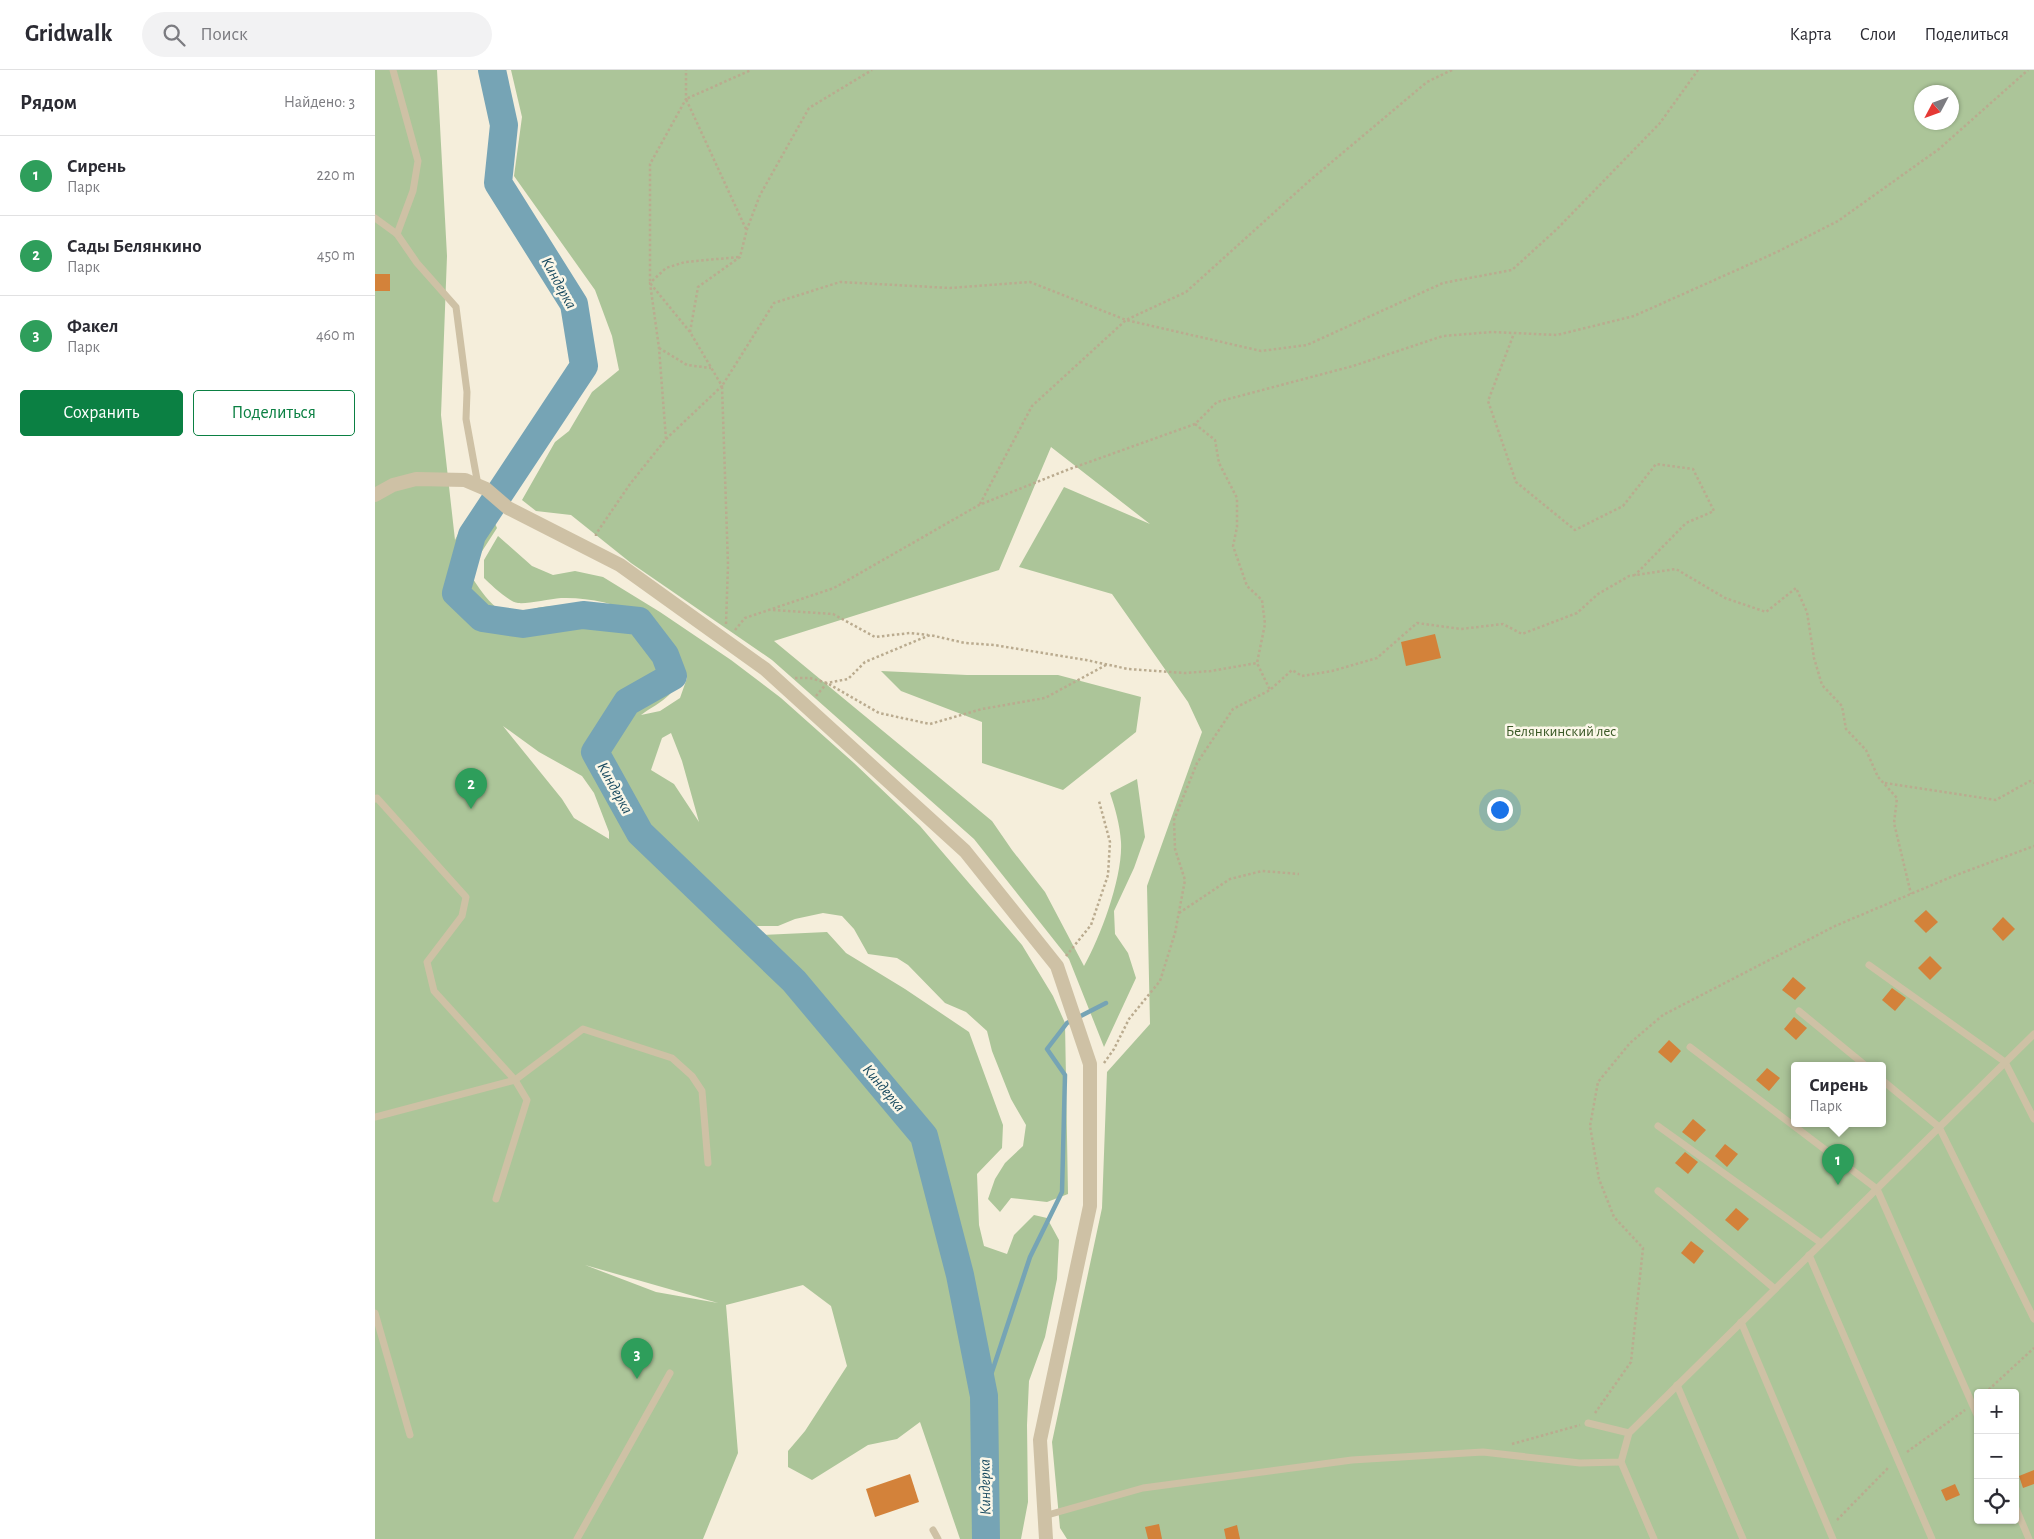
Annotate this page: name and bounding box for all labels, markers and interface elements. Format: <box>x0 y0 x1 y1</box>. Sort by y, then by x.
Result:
search box <box>142 12 492 57</box>
icon: search <box>160 21 188 49</box>
text: Gridwalk <box>25 22 112 46</box>
text: Поиск <box>200 25 248 44</box>
text: Карта <box>1790 26 1832 44</box>
text: Слои <box>1860 26 1896 44</box>
text: Поделиться <box>1924 26 2009 44</box>
north arrow <box>1914 85 1959 130</box>
text: Рядом <box>20 92 77 113</box>
text: Найдено: 3 <box>284 94 355 110</box>
text: Сирень <box>67 157 126 176</box>
text: 1 <box>33 167 39 183</box>
text: 220 m <box>317 167 355 183</box>
text: Парк <box>67 179 100 195</box>
text: Сады Белянкино <box>67 237 202 256</box>
text: 2 <box>32 247 40 263</box>
text: 450 m <box>317 247 355 263</box>
water label: Киндерка <box>538 255 580 312</box>
text: Парк <box>67 259 100 275</box>
text: Факел <box>67 317 118 336</box>
text: 3 <box>33 327 39 343</box>
text: 460 m <box>316 327 355 343</box>
text: Парк <box>67 339 100 355</box>
button: Сохранить <box>20 390 183 436</box>
button: Поделиться <box>193 390 355 436</box>
park label: Белянкинский лес <box>1506 724 1616 739</box>
water label: Киндерка <box>594 760 636 817</box>
pin: 2 <box>455 768 487 809</box>
your location <box>1487 797 1513 823</box>
water label: Киндерка <box>859 1061 908 1115</box>
popup <box>1791 1062 1886 1127</box>
text: Сирень <box>1809 1076 1868 1095</box>
text: Парк <box>1809 1098 1842 1114</box>
pin: 1 <box>1822 1144 1854 1185</box>
pin: 3 <box>621 1338 653 1379</box>
map controls <box>1974 1389 2019 1524</box>
button: + <box>1974 1389 2019 1434</box>
button: − <box>1974 1434 2019 1479</box>
water label: Киндерка <box>977 1459 994 1515</box>
button: locate <box>1974 1479 2019 1524</box>

